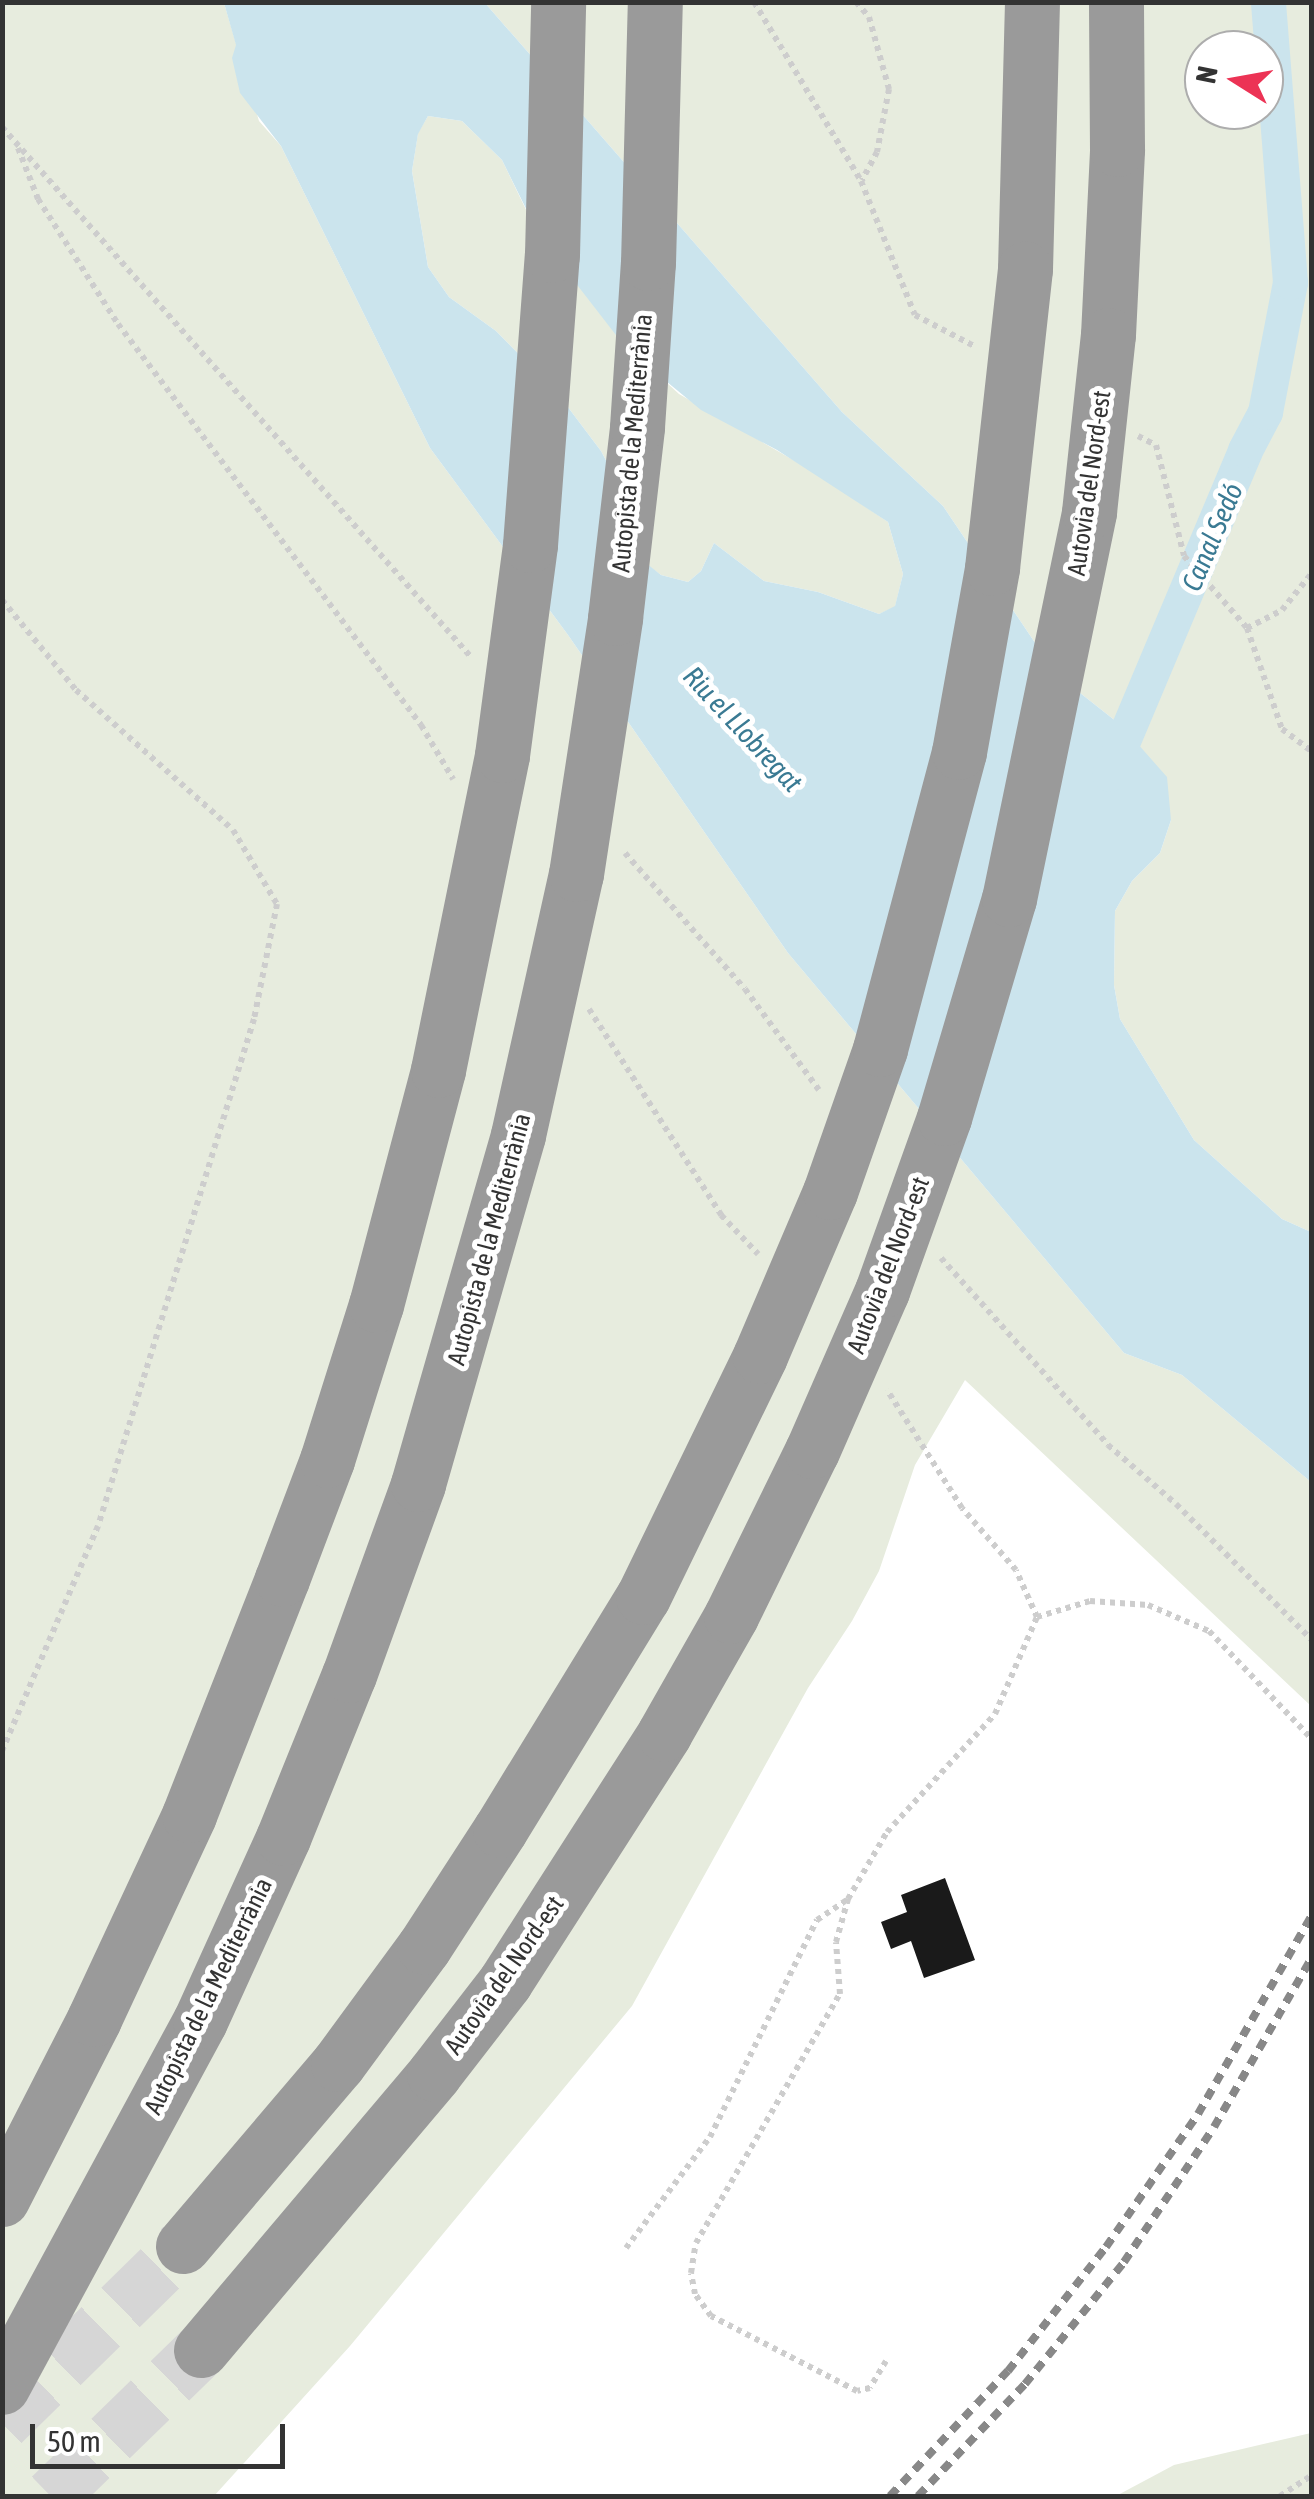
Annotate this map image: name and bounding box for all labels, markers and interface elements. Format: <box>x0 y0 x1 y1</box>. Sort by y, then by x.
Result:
north arrow <box>1184 30 1284 130</box>
text: N <box>1189 63 1224 86</box>
street label: Autopista de la Mediterrània <box>606 313 658 573</box>
street label: Autovia del Nord-est <box>1061 389 1117 577</box>
water label: Canal Sedó <box>1174 478 1250 596</box>
water label: Riu el Llobregat <box>676 659 810 799</box>
street label: Autopista de la Mediterrània <box>441 1110 537 1368</box>
street label: Autovia del Nord-est <box>841 1173 935 1357</box>
street label: Autopista de la Mediterrània <box>138 1873 278 2119</box>
street label: Autovia del Nord-est <box>438 1890 570 2060</box>
scale bar <box>35 2404 290 2466</box>
text: 50 m <box>47 2424 101 2458</box>

